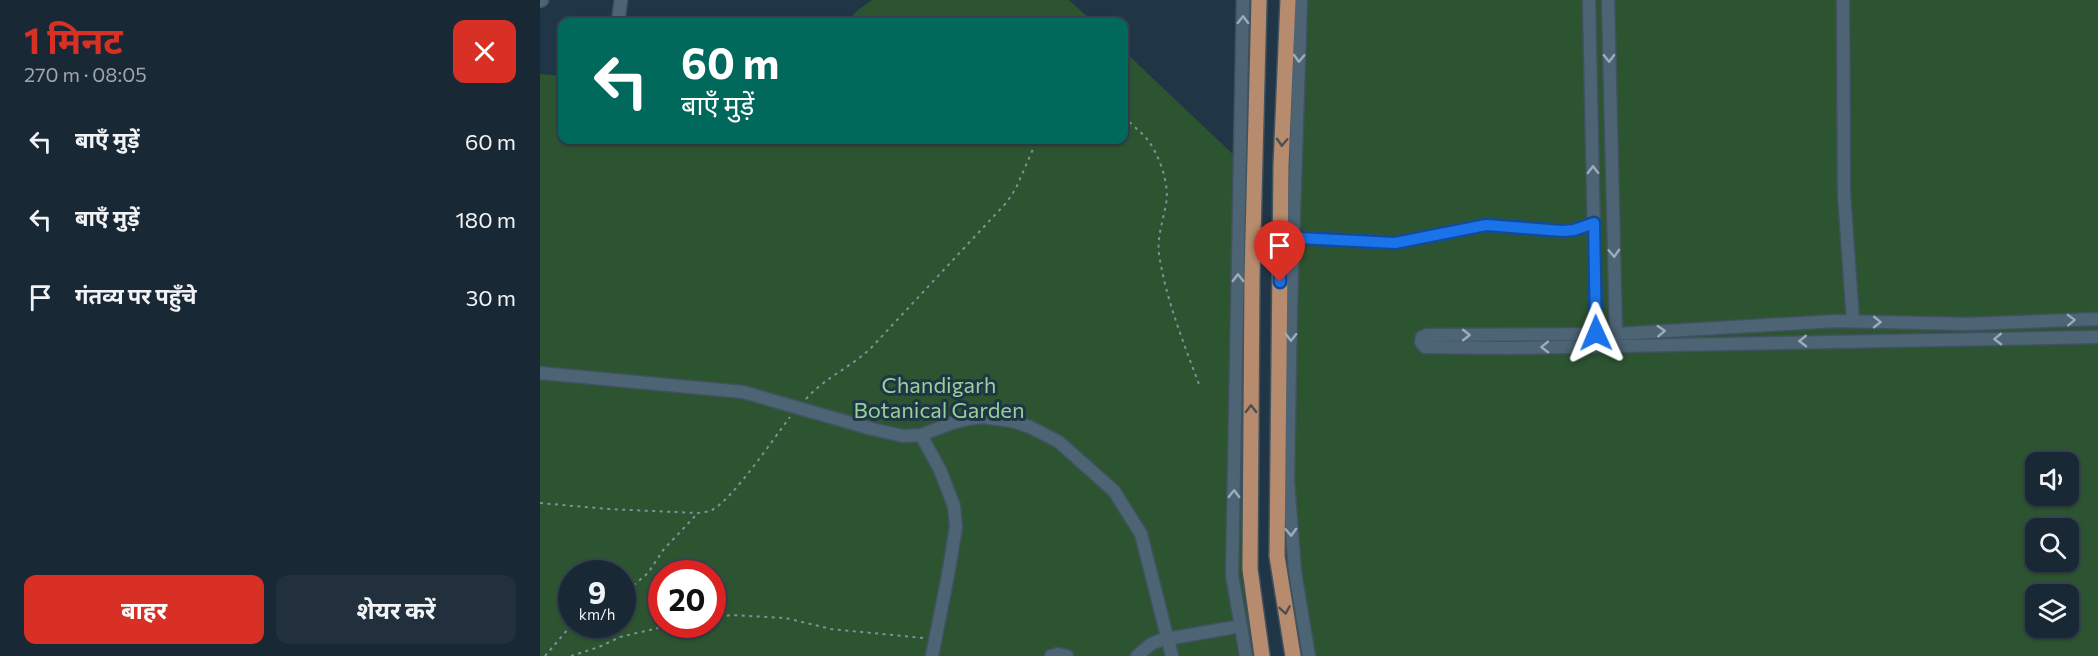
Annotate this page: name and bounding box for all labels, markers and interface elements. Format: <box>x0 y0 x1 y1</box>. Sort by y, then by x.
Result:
one-way arrow <box>1237 15 1249 24</box>
text: 1 मिनट <box>24 17 123 61</box>
button: close <box>453 20 516 83</box>
text: 60 m <box>681 36 780 88</box>
icon: left <box>582 42 660 120</box>
one-way arrow <box>1293 54 1305 63</box>
one-way arrow <box>1603 54 1615 63</box>
text: 270 m · 08:05 <box>24 62 147 86</box>
text: बाएँ मुड़ें <box>681 88 754 121</box>
icon: left <box>24 125 57 158</box>
text: बाएँ मुड़ें <box>75 126 140 153</box>
text: 60 m <box>465 128 516 155</box>
one-way arrow <box>1276 138 1288 147</box>
one-way arrow <box>1587 165 1599 174</box>
icon: left <box>24 203 57 236</box>
text: बाएँ मुड़ें <box>75 204 140 231</box>
text: 180 m <box>455 206 516 233</box>
pin <box>1254 220 1305 282</box>
icon: arrive <box>1263 229 1296 262</box>
one-way arrow <box>1607 249 1620 258</box>
one-way arrow <box>1232 273 1244 282</box>
icon: arrive <box>24 281 57 314</box>
text: गंतव्य पर पहुँचे <box>75 282 197 309</box>
text: 30 m <box>466 284 516 311</box>
position arrow <box>1564 301 1628 365</box>
one-way arrow <box>2067 313 2076 326</box>
one-way arrow <box>1872 315 1881 328</box>
one-way arrow <box>1656 325 1665 338</box>
one-way arrow <box>1462 329 1471 341</box>
one-way arrow <box>1284 333 1297 342</box>
one-way arrow <box>1993 333 2002 345</box>
one-way arrow <box>1798 335 1807 348</box>
one-way arrow <box>1540 341 1549 354</box>
park label: Chandigarh Botanical Garden <box>853 371 1025 423</box>
one-way arrow <box>1245 405 1257 414</box>
map controls <box>2025 452 2079 638</box>
button: sound <box>2025 452 2079 506</box>
one-way arrow <box>1227 489 1240 498</box>
button: search <box>2025 518 2079 572</box>
one-way arrow <box>1285 528 1298 537</box>
speed limit sign: 20 <box>648 560 726 638</box>
text: 9 <box>588 573 606 610</box>
button: बाहर <box>24 575 264 644</box>
button: शेयर करें <box>276 575 516 644</box>
button: layers <box>2025 584 2079 638</box>
text: km/h <box>579 605 615 623</box>
one-way arrow <box>1279 605 1291 614</box>

